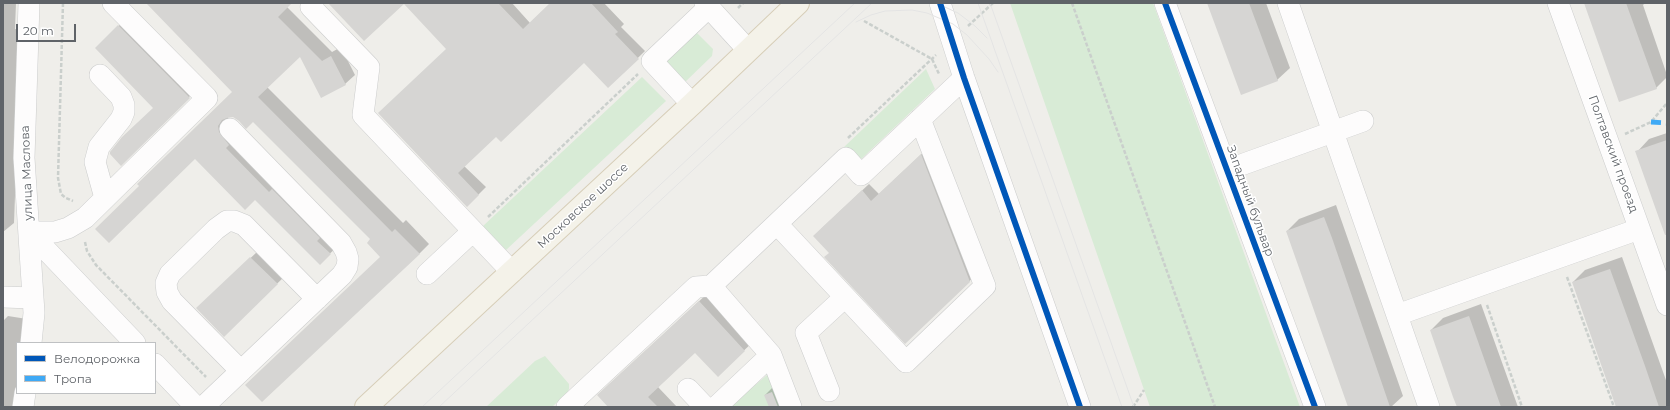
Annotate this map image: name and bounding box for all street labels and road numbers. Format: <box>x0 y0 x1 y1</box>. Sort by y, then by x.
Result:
street label: Полтавский проезд <box>1585 93 1641 215</box>
street label: улица Маслова <box>18 125 36 221</box>
street label: Западный бульвар <box>1223 143 1277 259</box>
street label: Московское шоссе <box>535 160 631 252</box>

